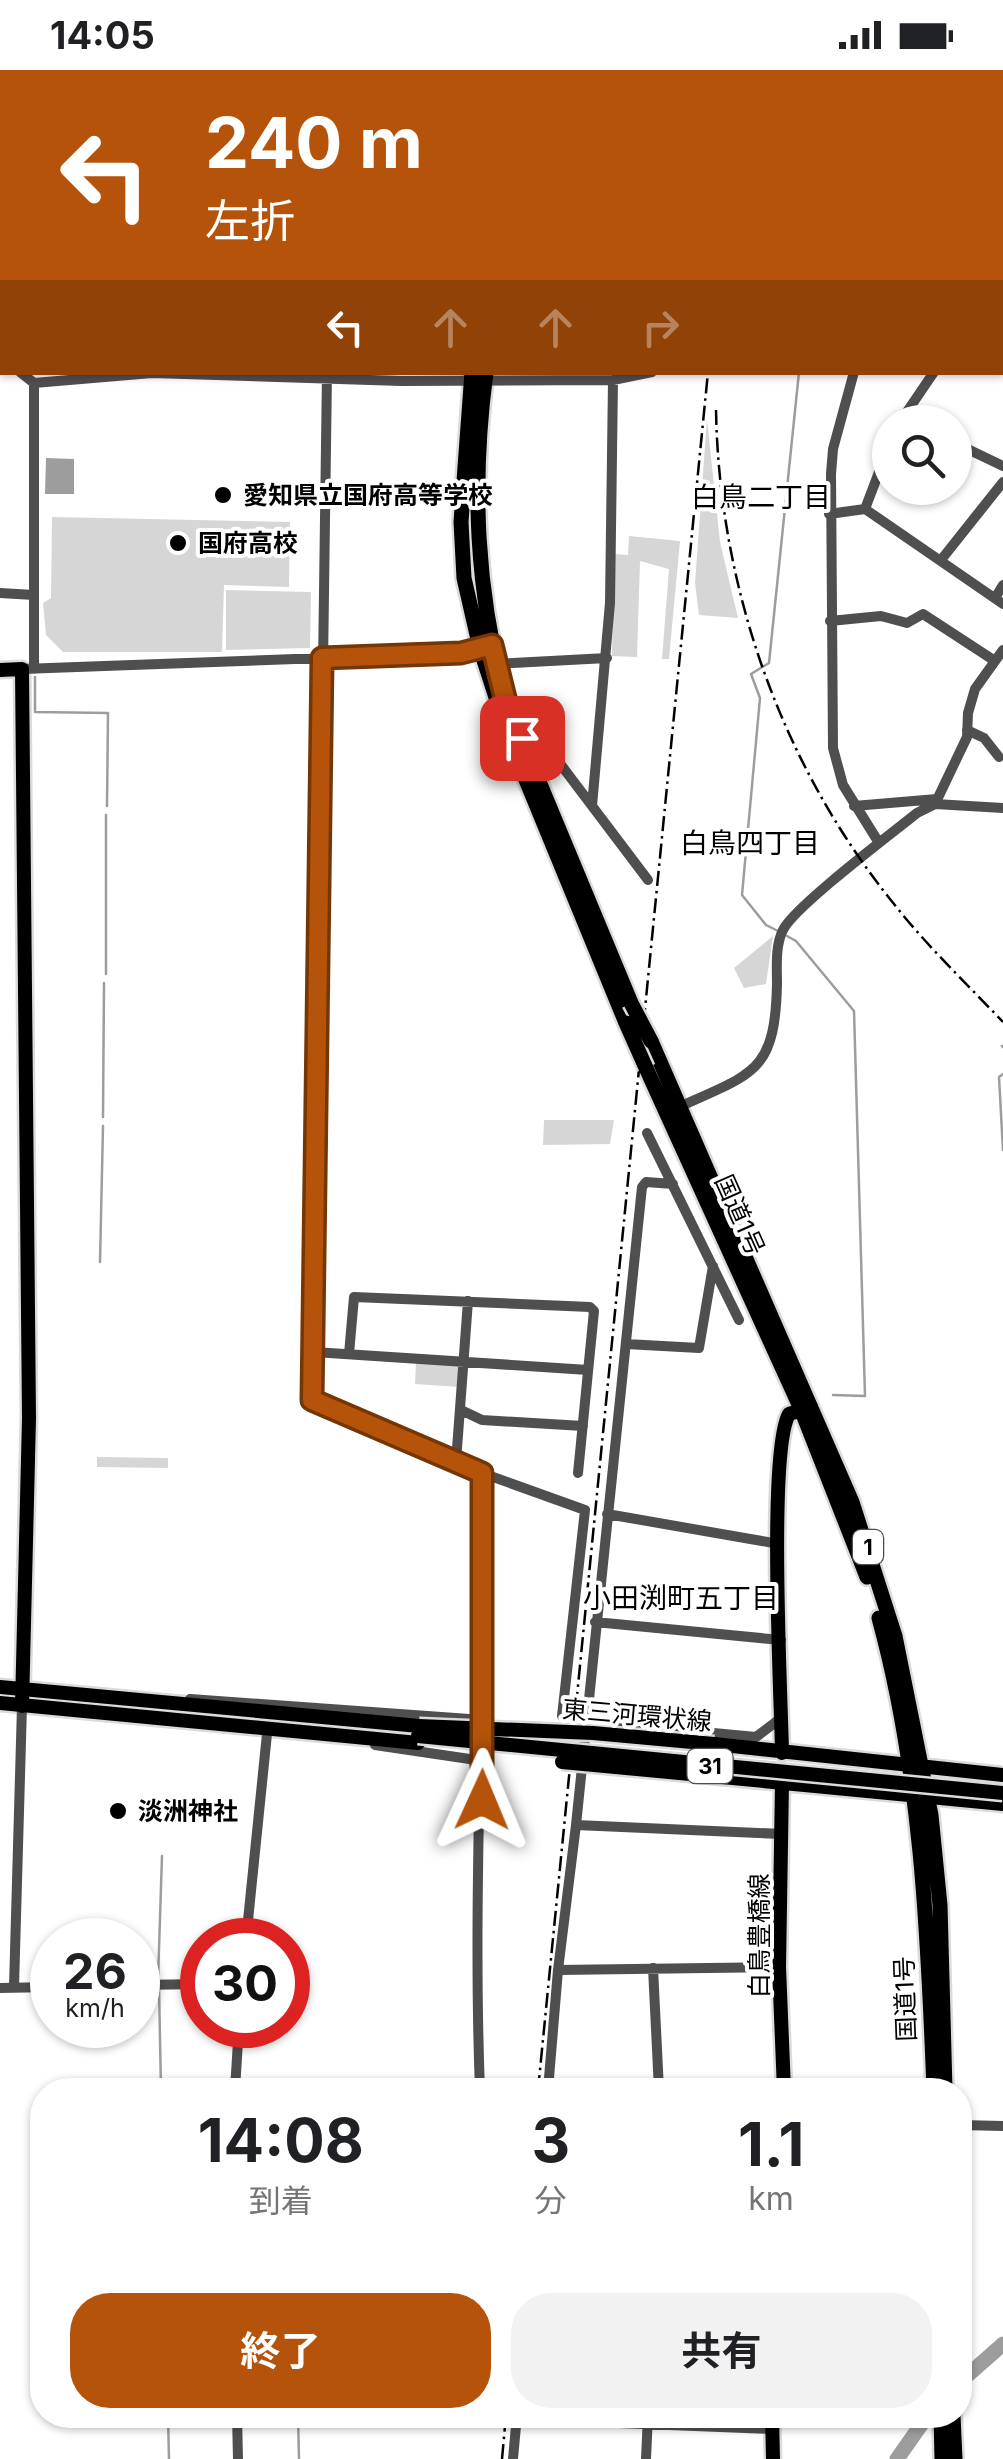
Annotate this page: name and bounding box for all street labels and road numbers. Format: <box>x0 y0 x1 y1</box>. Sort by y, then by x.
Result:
street label: 国道1号 <box>709 1170 771 1260</box>
road number: 1 <box>853 1530 883 1564</box>
street label: 東三河環状線 <box>561 1694 713 1736</box>
road number: 31 <box>688 1749 732 1783</box>
street label: 白鳥豊橋線 <box>744 1873 774 1999</box>
street label: 国道1号 <box>889 1956 921 2042</box>

